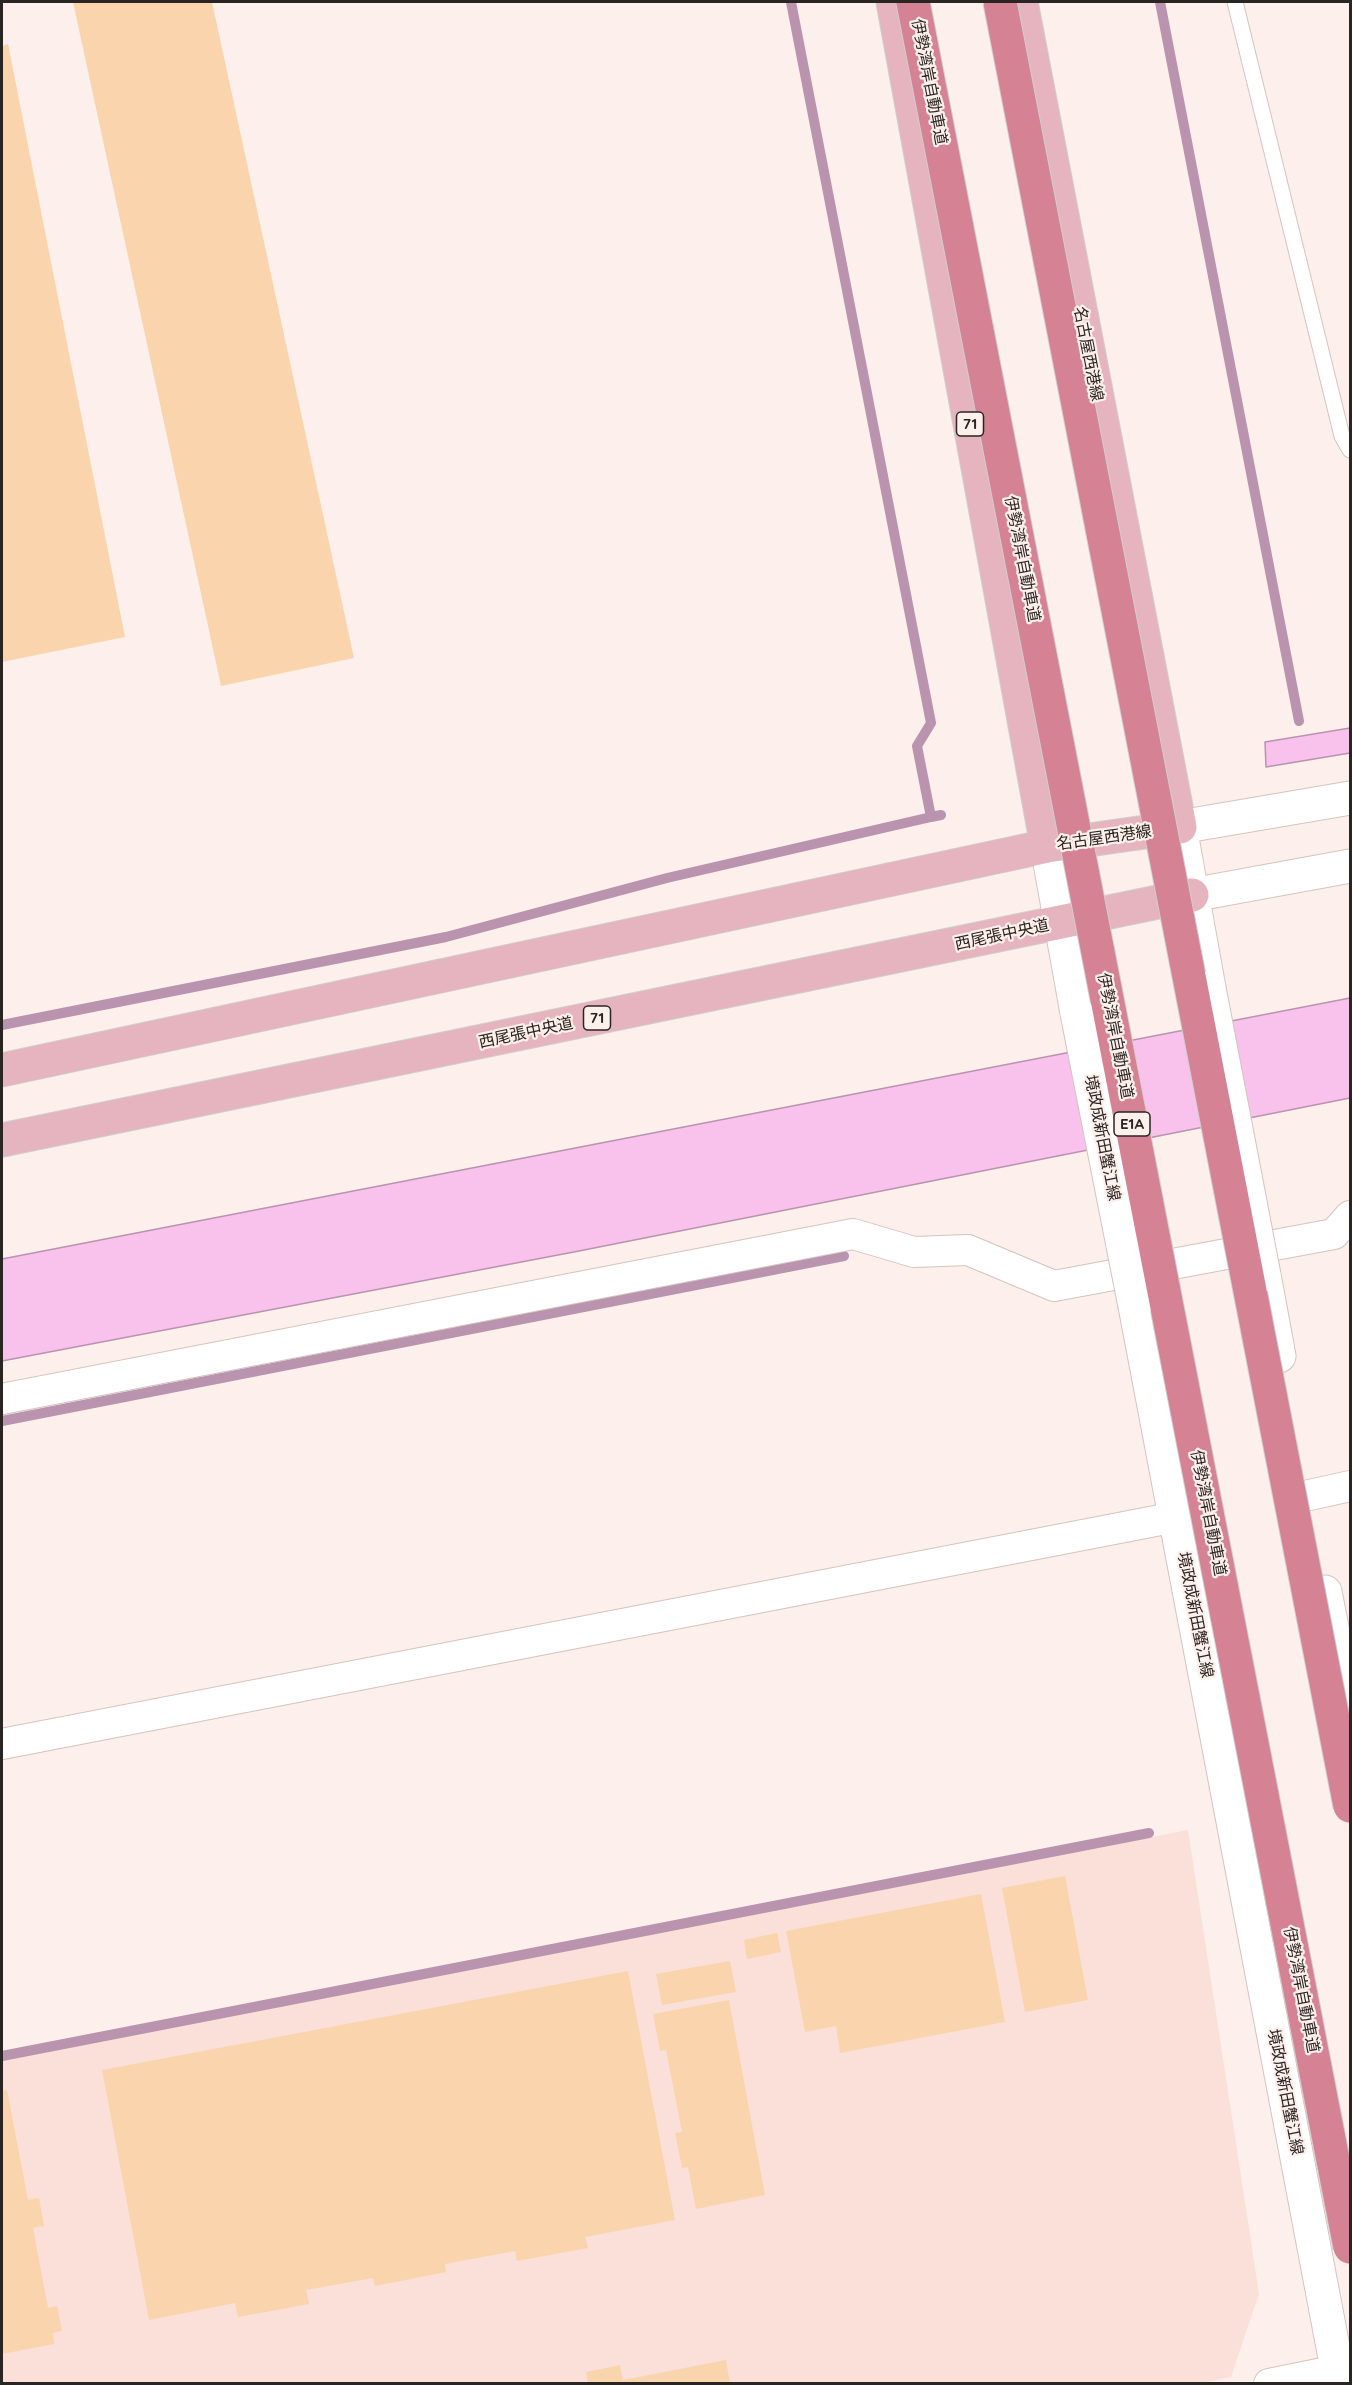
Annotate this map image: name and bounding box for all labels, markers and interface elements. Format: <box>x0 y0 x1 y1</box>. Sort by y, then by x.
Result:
street label: 伊勢湾岸自動車道 <box>907 17 951 147</box>
street label: 名古屋西港線 <box>1069 305 1107 403</box>
road number: 71 <box>956 412 984 436</box>
street label: 伊勢湾岸自動車道 <box>1000 494 1044 624</box>
street label: 名古屋西港線 <box>1055 822 1153 854</box>
street label: 西尾張中央道 <box>953 916 1051 954</box>
street label: 伊勢湾岸自動車道 <box>1093 971 1137 1101</box>
road number: 71 <box>584 1006 610 1030</box>
street label: 西尾張中央道 <box>477 1014 575 1052</box>
street label: 境政成新田蟹江線 <box>1080 1073 1124 1203</box>
road number: E1A <box>1114 1112 1150 1136</box>
street label: 伊勢湾岸自動車道 <box>1186 1448 1230 1578</box>
street label: 境政成新田蟹江線 <box>1173 1550 1217 1680</box>
street label: 伊勢湾岸自動車道 <box>1279 1925 1323 2055</box>
street label: 境政成新田蟹江線 <box>1263 2027 1307 2157</box>

